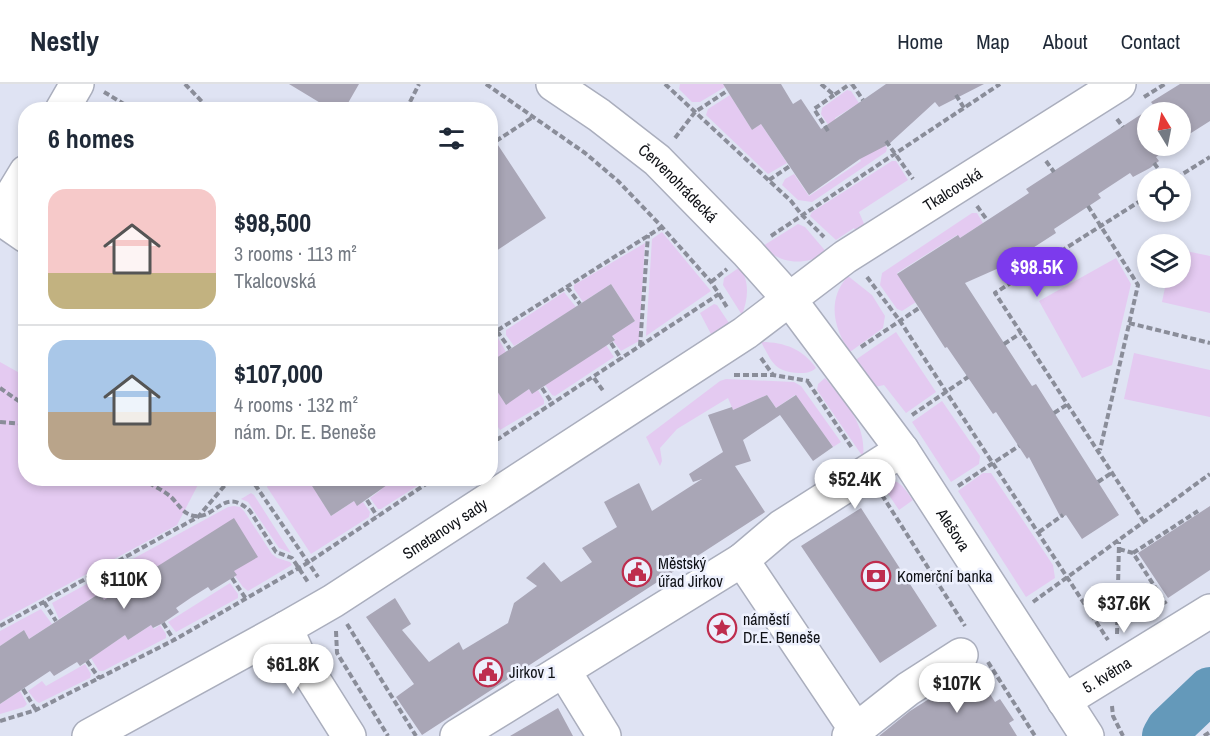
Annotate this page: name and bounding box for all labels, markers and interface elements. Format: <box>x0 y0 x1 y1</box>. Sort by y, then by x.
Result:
text: Nestly <box>30 22 99 60</box>
text: Home <box>897 27 943 56</box>
text: Map <box>976 27 1010 56</box>
text: About <box>1043 27 1088 56</box>
text: Contact <box>1121 27 1180 56</box>
north arrow <box>1137 102 1191 156</box>
map controls <box>1137 102 1191 288</box>
text: 6 homes <box>48 121 135 156</box>
icon: filters <box>435 122 468 155</box>
street label: Červenohrádecká <box>634 139 723 227</box>
street label: Tkalcovská <box>919 162 987 216</box>
button: locate <box>1137 168 1191 222</box>
text: $98,500 <box>234 205 311 240</box>
icon: home <box>96 213 168 285</box>
button: layers <box>1137 234 1191 288</box>
text: 3 rooms · 113 m² <box>234 240 357 267</box>
pin: $98.5K <box>988 247 1086 298</box>
text: $98.5K <box>1011 253 1063 280</box>
text: Tkalcovská <box>234 267 316 294</box>
text: $107,000 <box>234 356 323 391</box>
icon: home <box>96 364 168 436</box>
text: 4 rooms · 132 m² <box>234 391 358 418</box>
text: nám. Dr. E. Beneše <box>234 418 376 445</box>
pin: $52.4K <box>806 459 904 510</box>
text: $52.4K <box>829 465 881 492</box>
street label: Smetanovy sady <box>398 492 492 564</box>
street label: Alešova <box>931 503 976 556</box>
place label: Městský úřad Jirkov <box>658 552 723 592</box>
public building icon: Městský úřad Jirkov <box>621 556 653 588</box>
pin: $110K <box>82 559 166 610</box>
bank icon: Komerční banka <box>860 560 892 592</box>
text: $110K <box>100 565 148 592</box>
place label: Komerční banka <box>897 565 993 587</box>
pin: $37.6K <box>1075 583 1173 634</box>
text: $37.6K <box>1098 589 1150 616</box>
place label: náměstí Dr.E. Beneše <box>743 608 820 648</box>
place icon: náměstí Dr.E. Beneše <box>706 612 738 644</box>
pin: $61.8K <box>244 644 342 695</box>
text: $61.8K <box>267 650 319 677</box>
street label: 5. května <box>1078 651 1136 698</box>
public building icon: Jirkov 1 <box>472 656 504 688</box>
place label: Jirkov 1 <box>509 661 556 683</box>
pin: $107K <box>915 663 999 714</box>
text: $107K <box>933 669 981 696</box>

